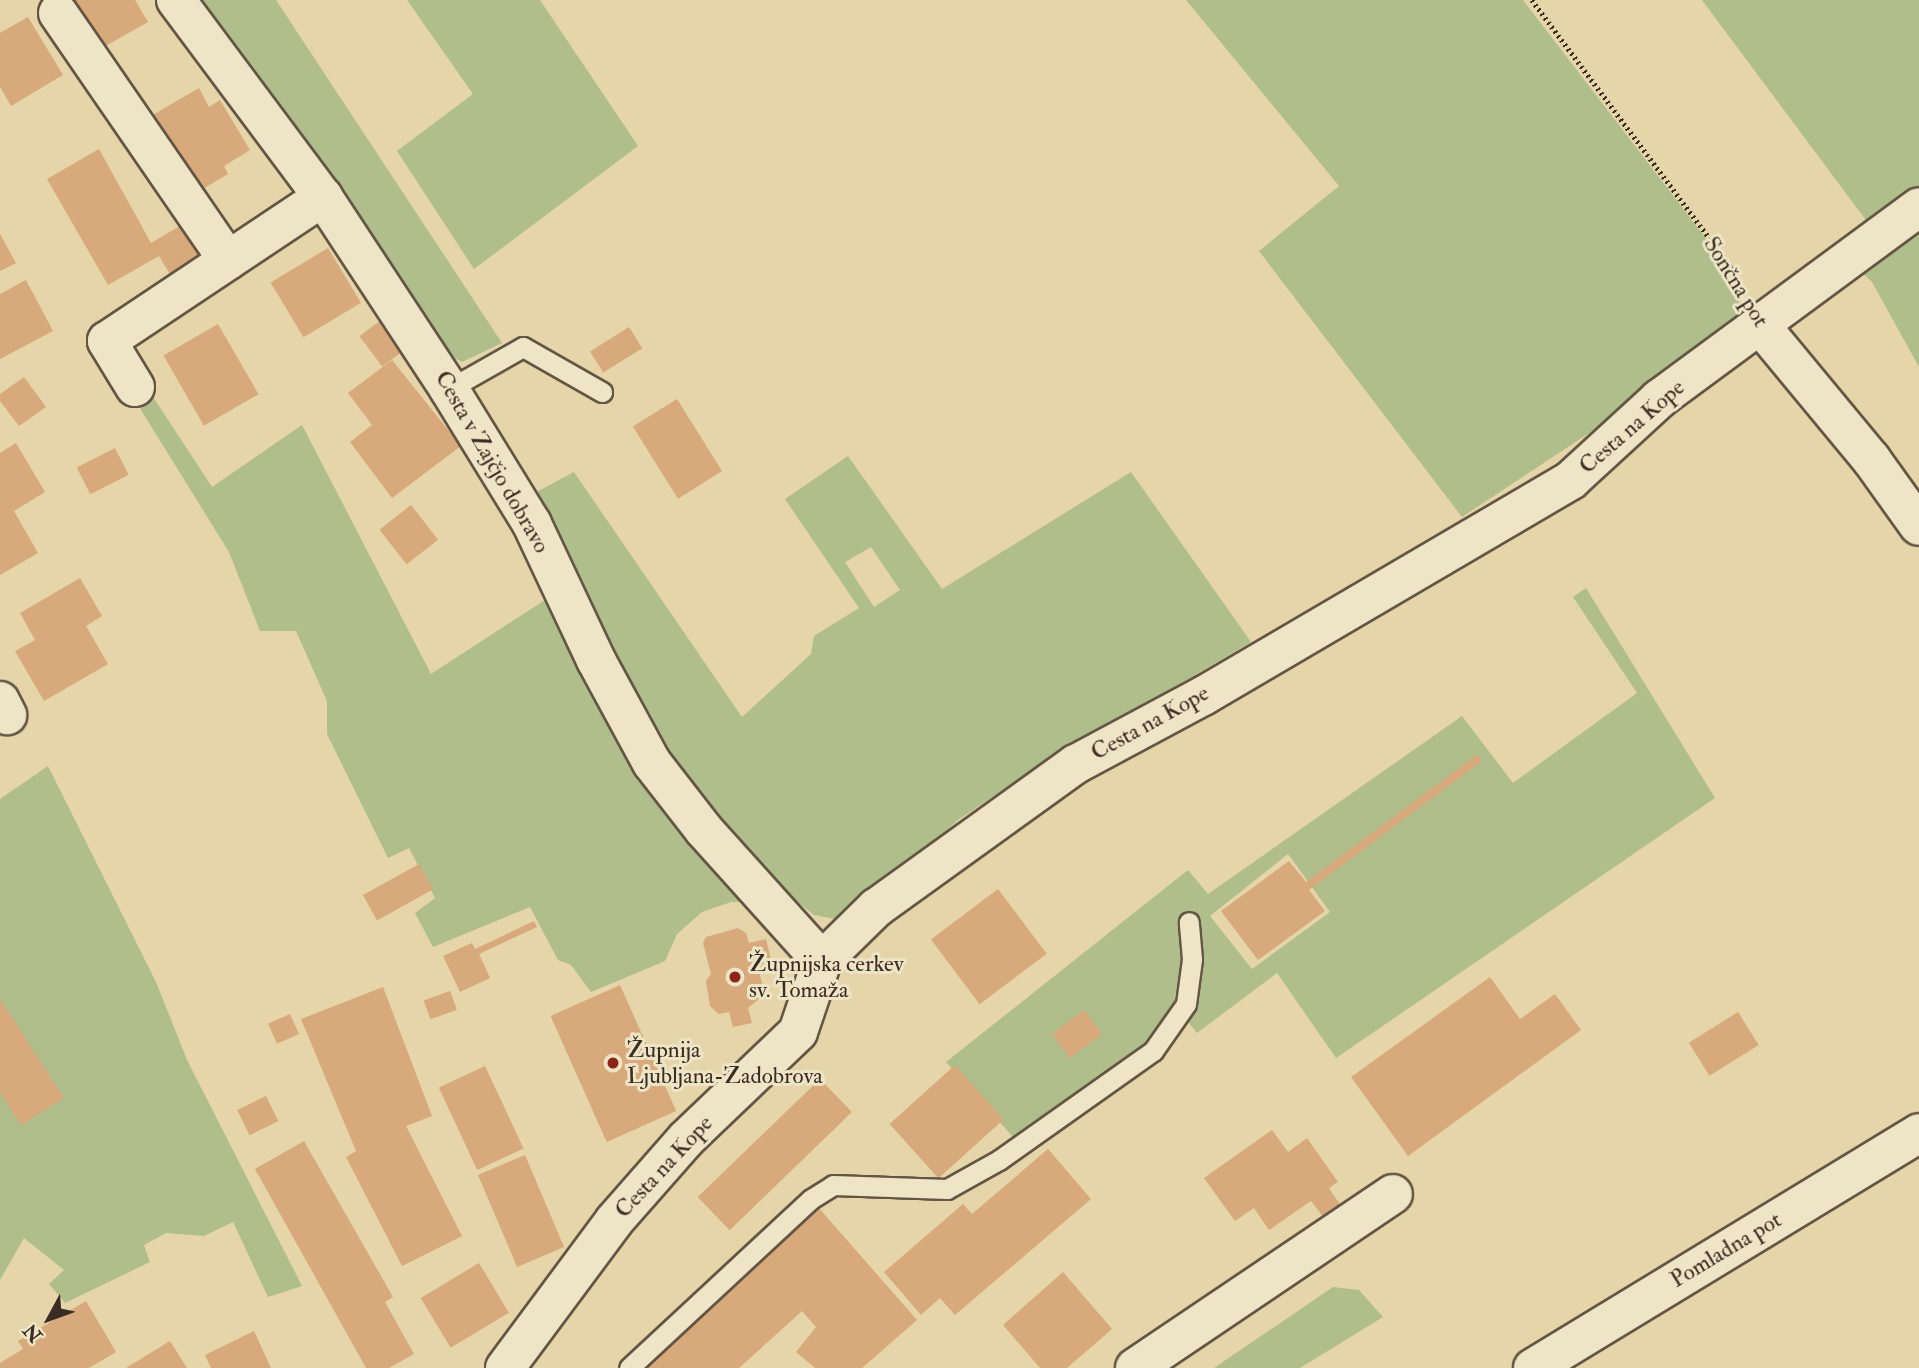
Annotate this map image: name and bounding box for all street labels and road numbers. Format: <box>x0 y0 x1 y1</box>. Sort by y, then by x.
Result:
street label: Sončna pot <box>1697 232 1775 332</box>
street label: Cesta v Zajčjo dobravo <box>429 366 555 558</box>
street label: Cesta na Kope <box>1574 374 1690 480</box>
street label: Cesta na Kope <box>1086 679 1214 767</box>
street label: Cesta na Kope <box>609 1110 719 1224</box>
street label: Pomladna pot <box>1665 1206 1787 1294</box>

